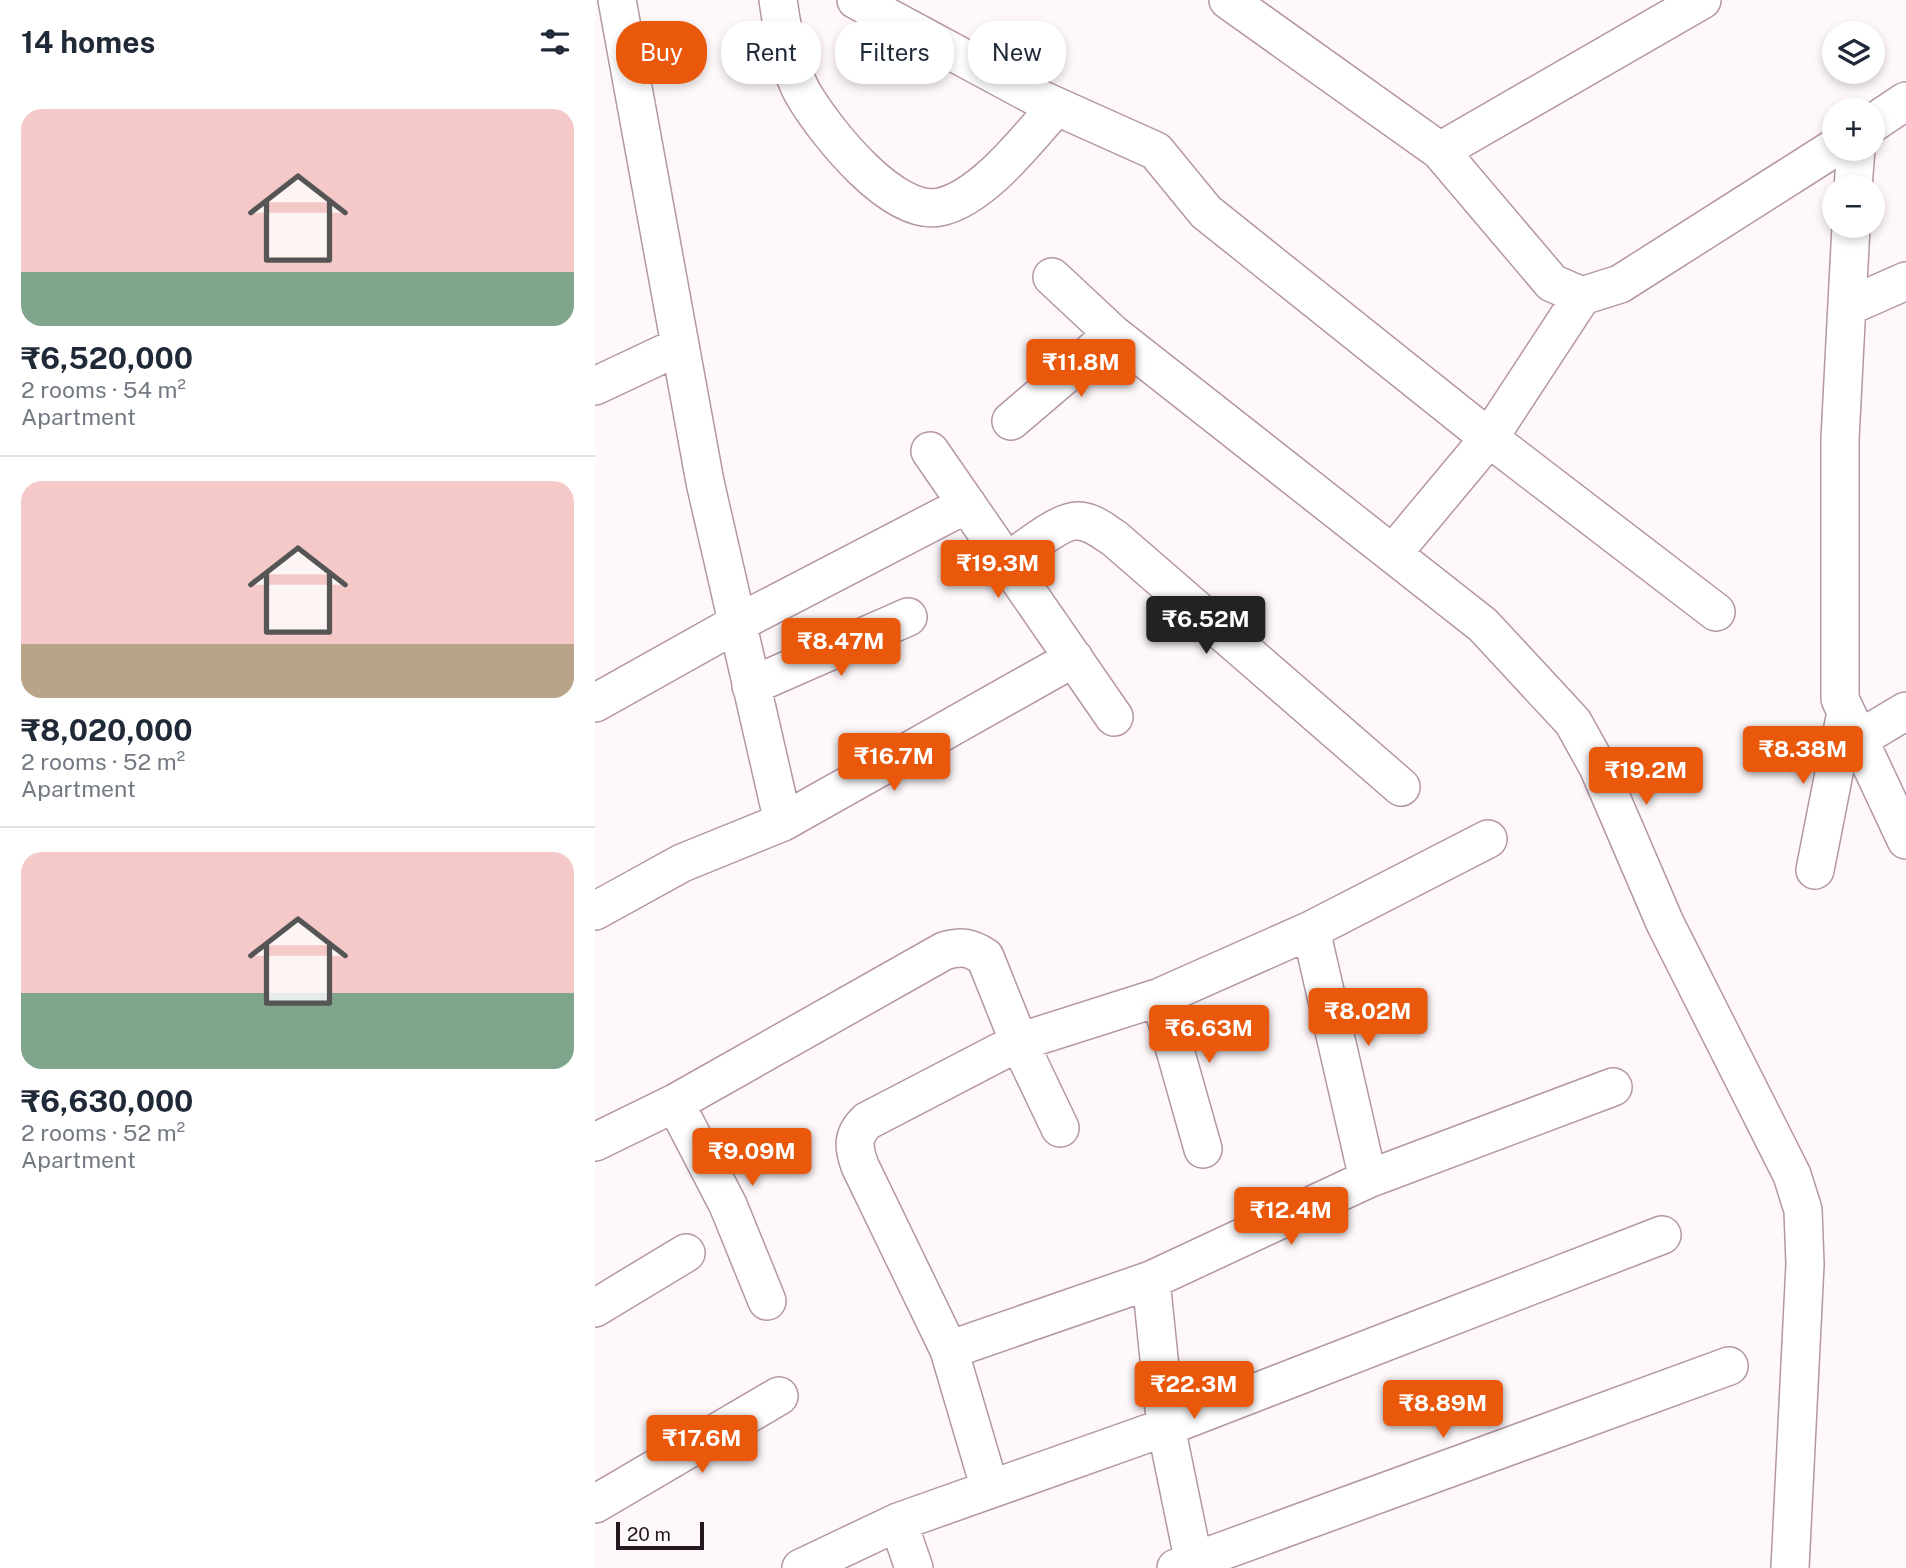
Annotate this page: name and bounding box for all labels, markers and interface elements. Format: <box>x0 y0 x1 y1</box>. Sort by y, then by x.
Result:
chip: Buy <box>616 21 707 84</box>
chip: Rent <box>721 21 821 84</box>
chip: Filters <box>835 21 954 84</box>
chip: New <box>968 21 1066 84</box>
map controls <box>1822 21 1885 238</box>
button: layers <box>1822 21 1885 84</box>
icon: filters <box>536 23 574 61</box>
text: 14 homes <box>21 24 155 60</box>
button: + <box>1822 98 1885 161</box>
icon: home <box>235 155 361 281</box>
button: − <box>1822 175 1885 238</box>
text: ₹6,520,000 <box>21 340 193 376</box>
pin: ₹11.8M <box>1024 340 1138 399</box>
text: ₹11.8M <box>1042 348 1120 375</box>
text: 2 rooms · 54 m² <box>21 376 186 403</box>
text: Apartment <box>21 403 136 430</box>
icon: home <box>235 527 361 653</box>
pin: ₹19.3M <box>941 540 1055 600</box>
text: ₹19.3M <box>957 549 1039 576</box>
pin: ₹6.52M <box>1149 596 1263 656</box>
text: ₹6.52M <box>1162 605 1250 632</box>
pin: ₹8.47M <box>784 618 898 678</box>
text: ₹8.47M <box>798 627 884 654</box>
text: ₹8,020,000 <box>21 712 193 748</box>
pin: ₹8.38M <box>1746 726 1860 786</box>
pin: ₹16.7M <box>837 734 951 793</box>
text: ₹8.38M <box>1759 735 1847 762</box>
text: ₹16.7M <box>854 742 934 769</box>
text: 2 rooms · 52 m² <box>21 748 185 775</box>
pin: ₹19.2M <box>1589 748 1703 807</box>
text: ₹19.2M <box>1605 756 1687 783</box>
text: Apartment <box>21 775 136 802</box>
icon: home <box>235 898 361 1024</box>
pin: ₹8.02M <box>1311 988 1425 1048</box>
text: ₹8.02M <box>1325 997 1411 1024</box>
pin: ₹6.63M <box>1152 1006 1266 1065</box>
text: ₹6.63M <box>1165 1014 1253 1041</box>
text: ₹6,630,000 <box>21 1083 193 1119</box>
text: 2 rooms · 52 m² <box>21 1119 185 1146</box>
pin: ₹9.09M <box>695 1128 809 1188</box>
text: ₹9.09M <box>708 1137 796 1164</box>
text: Apartment <box>21 1146 136 1173</box>
pin: ₹12.4M <box>1234 1188 1348 1247</box>
text: ₹12.4M <box>1250 1196 1332 1223</box>
pin: ₹22.3M <box>1137 1362 1251 1421</box>
text: ₹22.3M <box>1151 1370 1237 1397</box>
pin: ₹8.89M <box>1386 1380 1500 1440</box>
text: ₹8.89M <box>1399 1389 1487 1416</box>
pin: ₹17.6M <box>645 1416 759 1475</box>
text: ₹17.6M <box>663 1424 741 1451</box>
scale bar <box>616 1519 703 1551</box>
text: 20 m <box>627 1523 671 1545</box>

